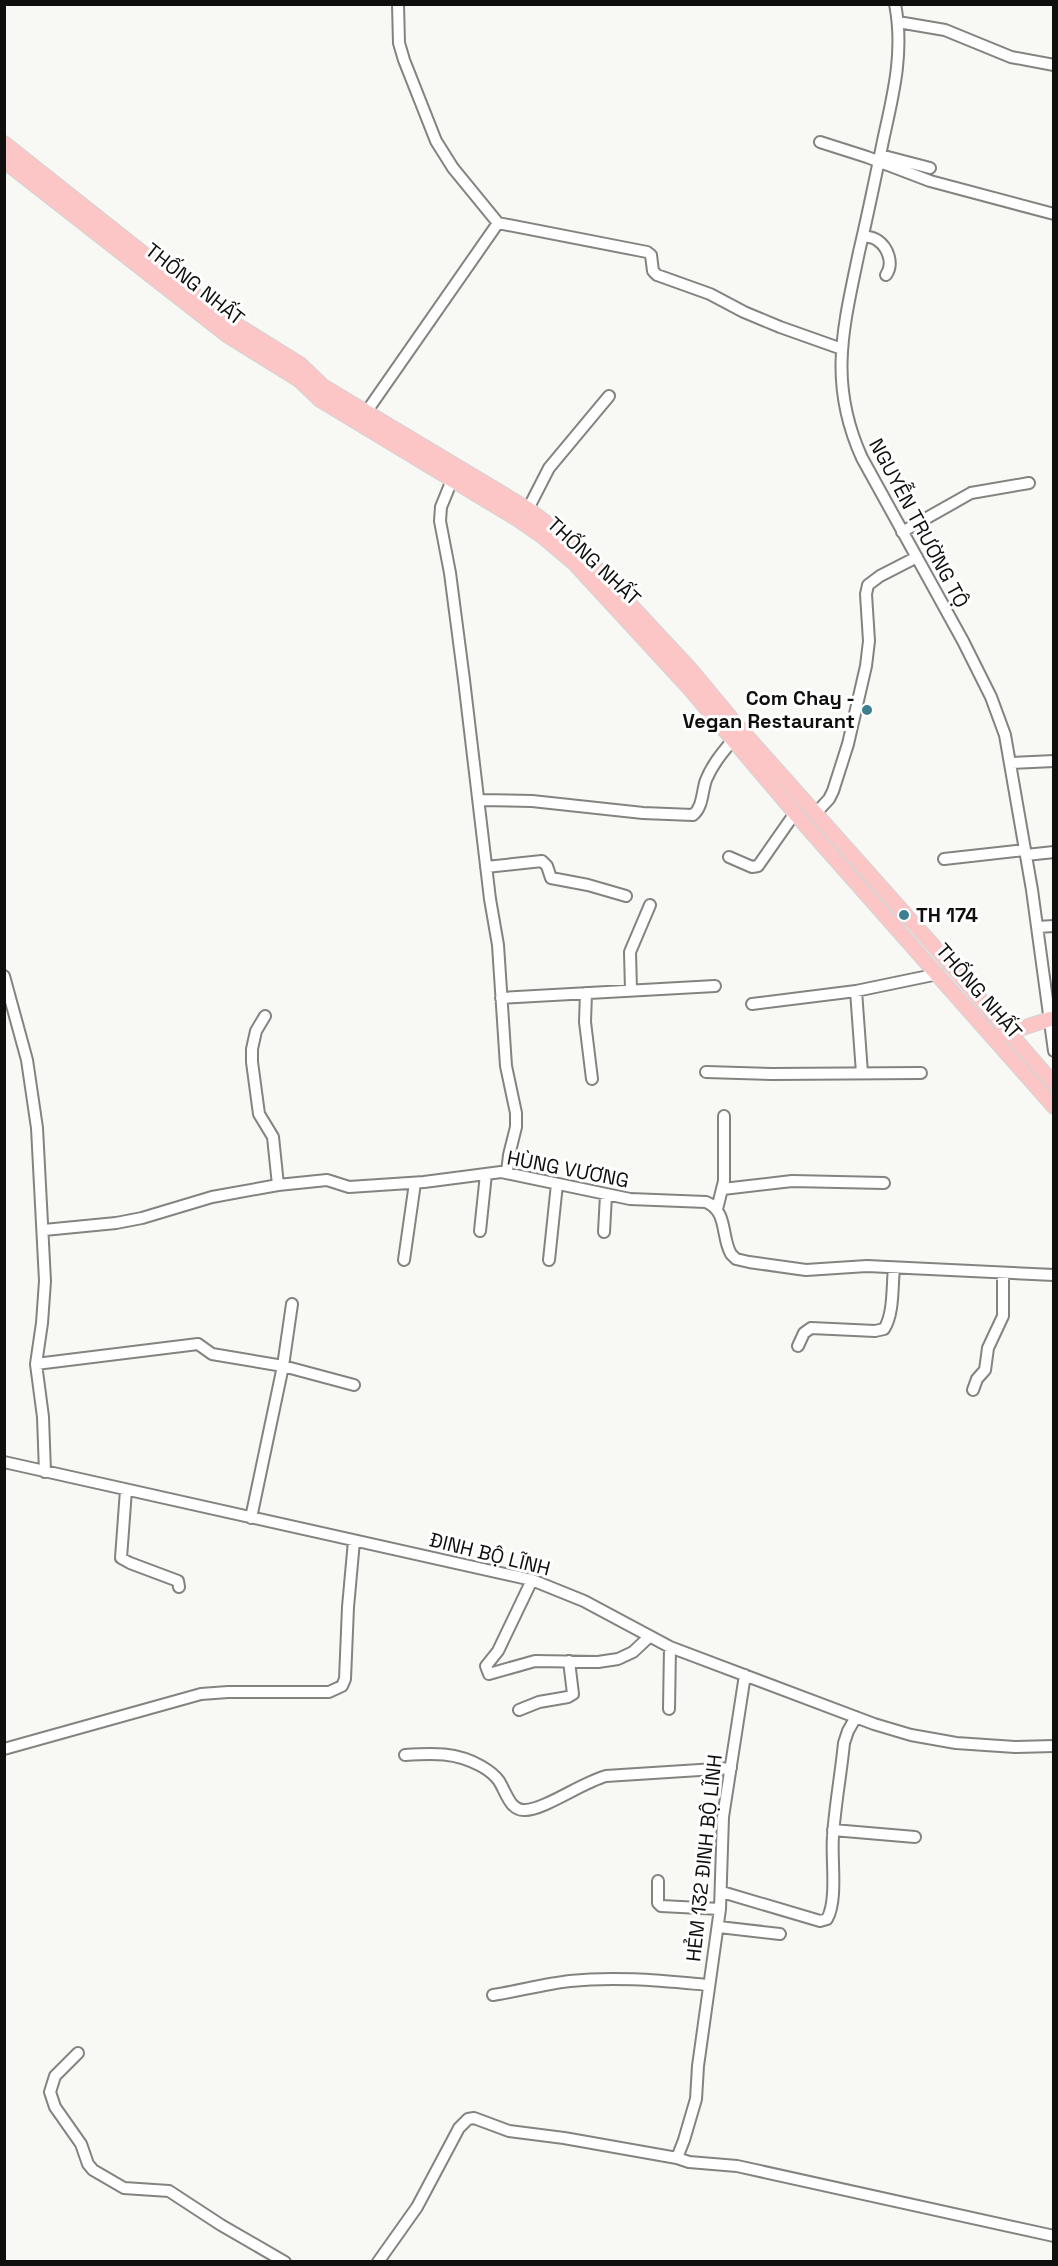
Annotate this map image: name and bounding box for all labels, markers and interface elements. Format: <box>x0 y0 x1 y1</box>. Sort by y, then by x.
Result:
street label: THỐNG NHẤT <box>140 237 250 331</box>
street label: NGUYỄN TRƯỜNG TỘ <box>863 433 976 612</box>
street label: THỐNG NHẤT <box>542 511 647 611</box>
place label: Com Chay - Vegan Restaurant <box>682 685 855 734</box>
marker: Com Chay - Vegan Restaurant <box>860 703 874 717</box>
place label: TH 174 <box>916 902 978 928</box>
marker: TH 174 <box>897 908 911 922</box>
street label: THỐNG NHẤT <box>930 938 1028 1045</box>
street label: HÙNG VƯƠNG <box>505 1144 631 1194</box>
street label: ĐINH BỘ LĨNH <box>427 1526 553 1582</box>
street label: HẺM 132 ĐINH BỘ LĨNH <box>680 1753 728 1963</box>

